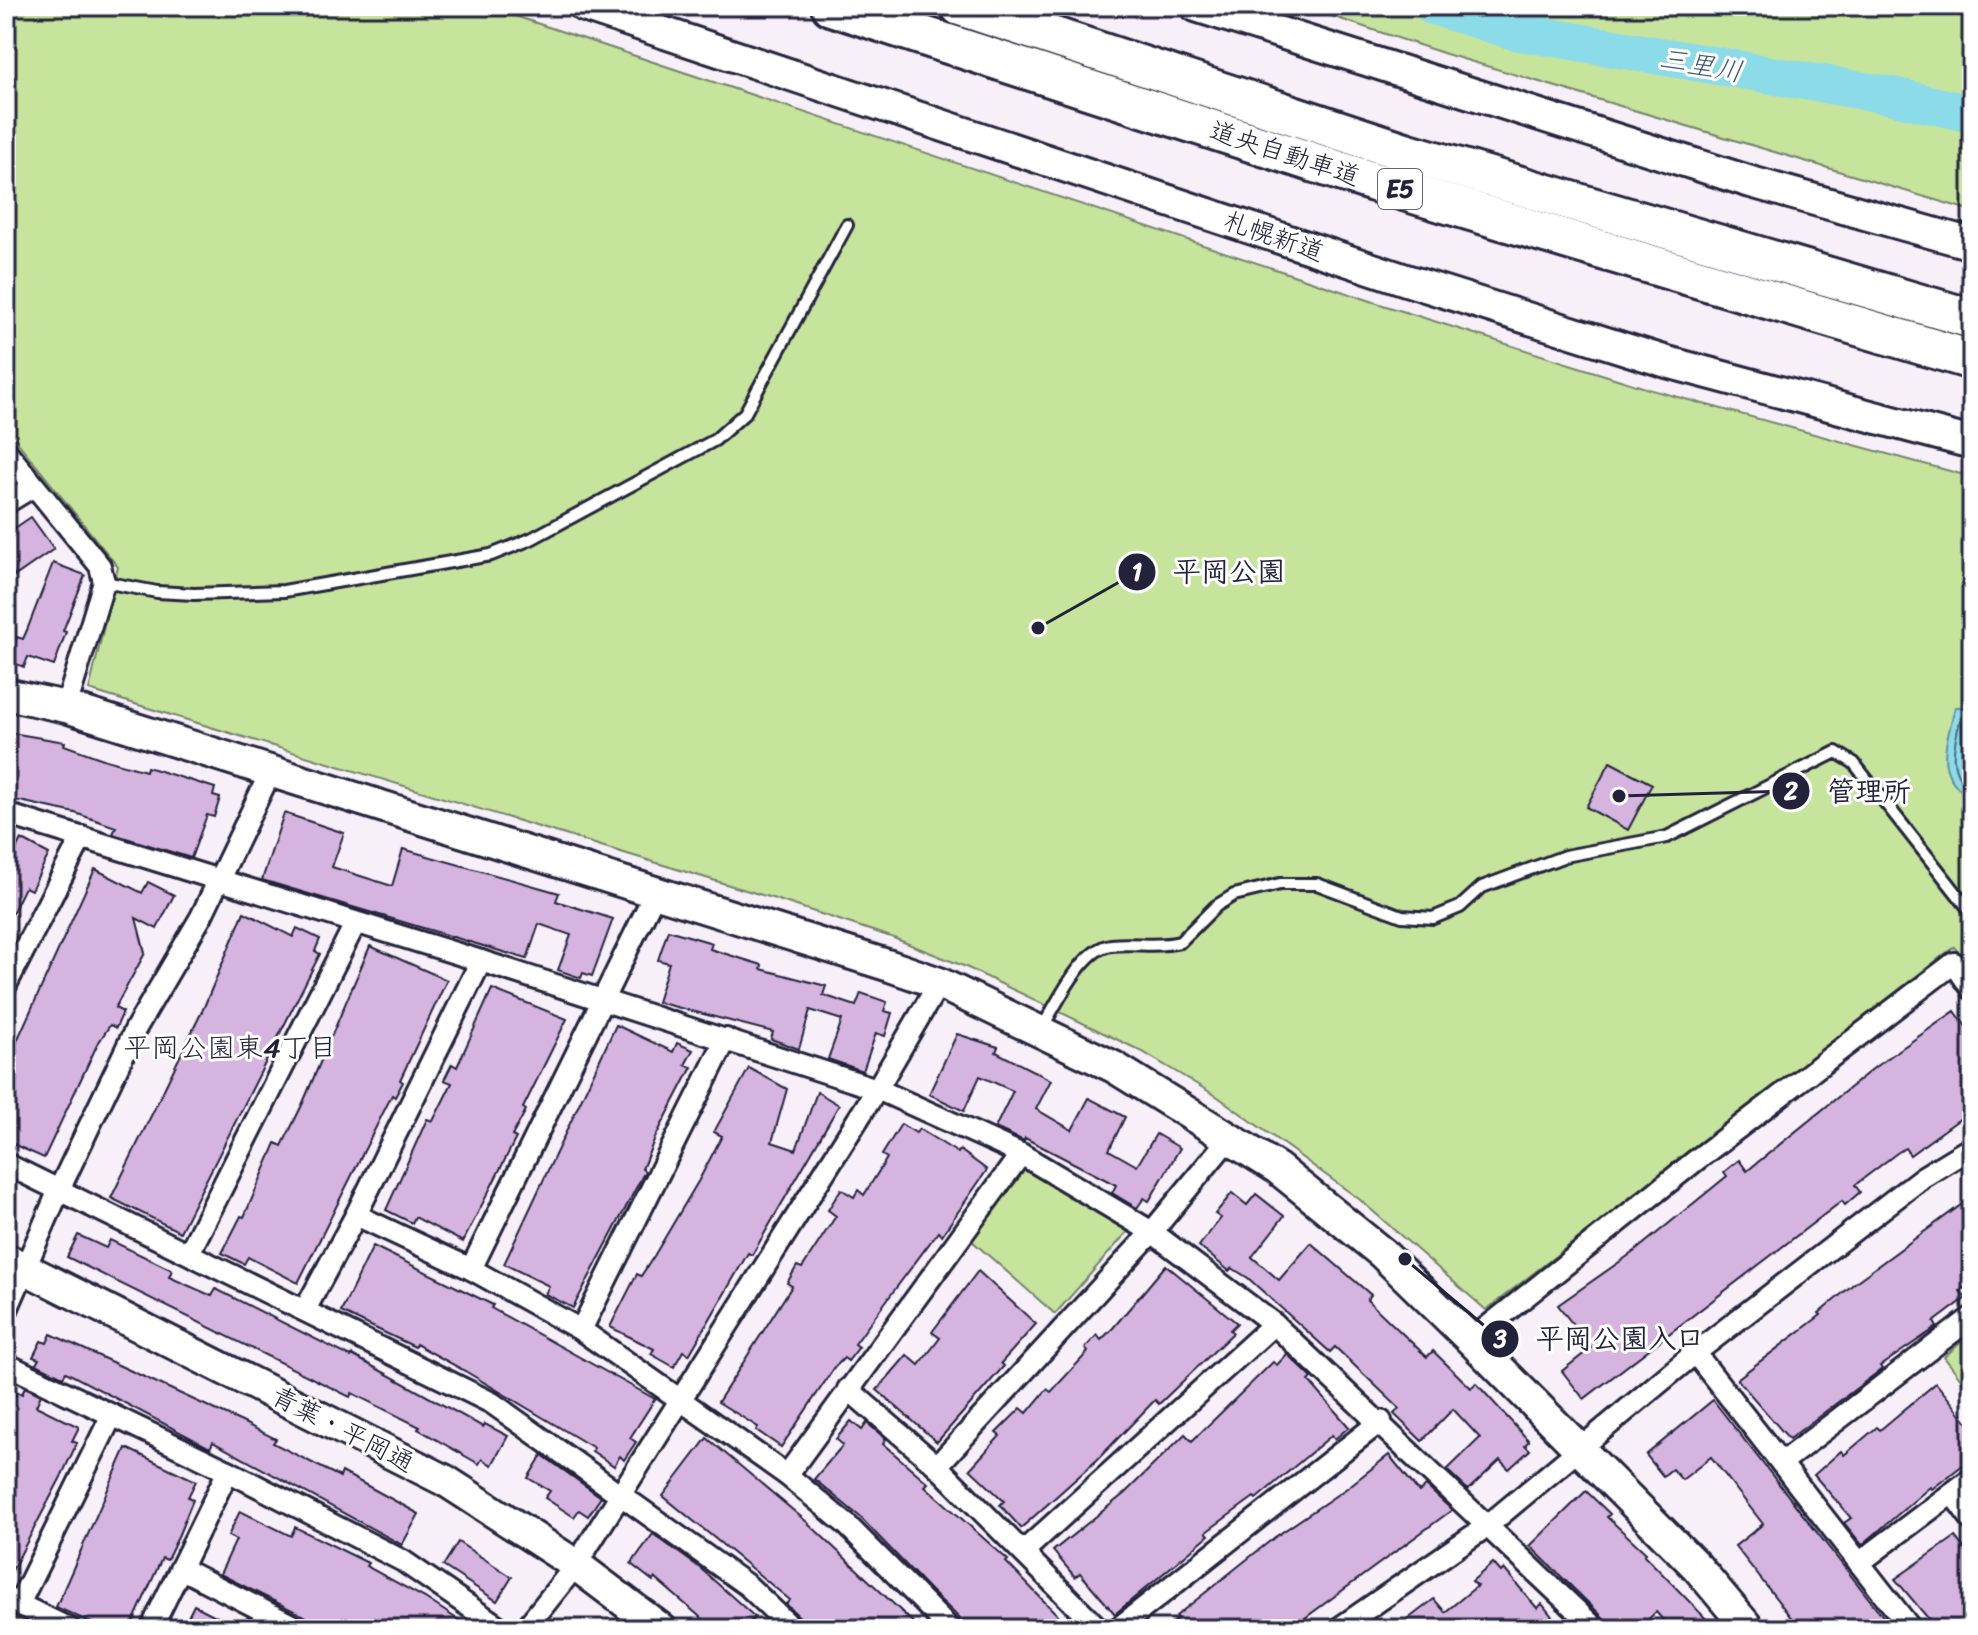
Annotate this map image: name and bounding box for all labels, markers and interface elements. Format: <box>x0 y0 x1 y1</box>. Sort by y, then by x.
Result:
water label: 三里川 <box>1655 34 1747 96</box>
street label: 道央自動車道 <box>1204 107 1366 199</box>
road number: E5 <box>1378 169 1422 209</box>
street label: 札幌新道 <box>1217 197 1331 275</box>
callout: 平岡公園 <box>1117 546 1301 598</box>
text: 平岡公園 <box>1173 547 1285 596</box>
text: 1 <box>1132 551 1142 593</box>
callout: 管理所 <box>1771 765 1927 817</box>
text: 管理所 <box>1827 767 1911 816</box>
text: 2 <box>1783 770 1798 812</box>
district label: 平岡公園東4丁目 <box>123 1023 337 1072</box>
callout: 平岡公園入口 <box>1480 1313 1720 1365</box>
text: 平岡公園入口 <box>1536 1314 1704 1363</box>
text: 3 <box>1492 1318 1507 1360</box>
street label: 青葉・平岡通 <box>263 1373 423 1485</box>

